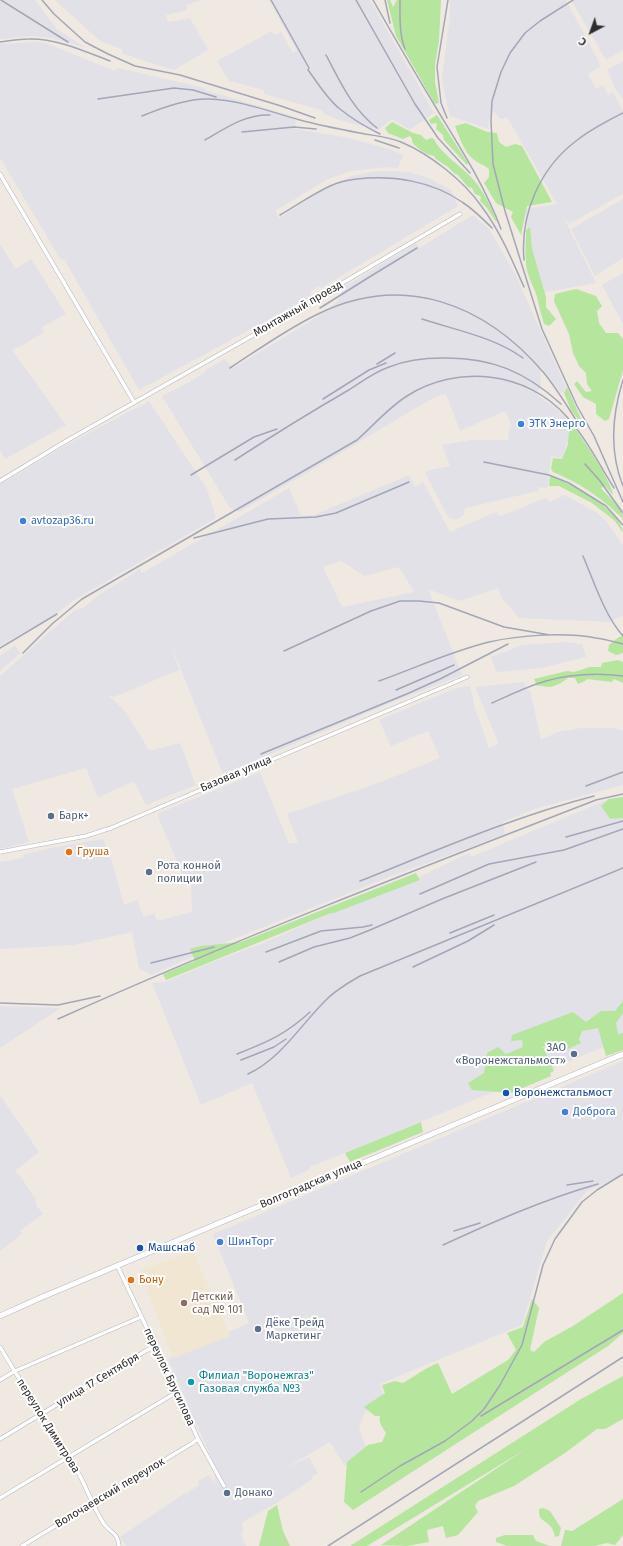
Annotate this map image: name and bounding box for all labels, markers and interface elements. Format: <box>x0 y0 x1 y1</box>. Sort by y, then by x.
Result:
north arrow <box>571 12 611 52</box>
text: С <box>576 34 589 48</box>
street label: Монтажный проезд <box>251 278 345 340</box>
place label: ЭТК Энерго <box>529 417 585 431</box>
marker: ЭТК Энерго <box>516 419 526 429</box>
place label: avtozap36.ru <box>31 514 94 528</box>
marker: avtozap36.ru <box>18 516 28 526</box>
street label: Базовая улица <box>198 753 274 795</box>
place label: Барк+ <box>59 809 89 823</box>
marker: Барк+ <box>46 811 56 821</box>
place label: Груша <box>77 845 109 859</box>
marker: Груша <box>64 847 74 857</box>
place label: Рота конной полиции <box>157 859 221 885</box>
marker: Рота конной полиции <box>144 867 154 877</box>
place label: ЗАО «Воронежстальмост» <box>455 1041 566 1067</box>
marker: ЗАО «Воронежстальмост» <box>569 1049 579 1059</box>
place label: Воронежстальмост <box>514 1086 612 1100</box>
marker: Воронежстальмост <box>501 1088 511 1098</box>
place label: Доброга <box>573 1105 616 1119</box>
marker: Доброга <box>560 1107 570 1117</box>
street label: Волгоградская улица <box>258 1156 364 1212</box>
place label: ШинТорг <box>228 1235 274 1249</box>
marker: ШинТорг <box>215 1237 225 1247</box>
place label: Машснаб <box>148 1241 195 1255</box>
marker: Машснаб <box>135 1243 145 1253</box>
place label: Бону <box>139 1273 164 1287</box>
marker: Бону <box>126 1275 136 1285</box>
place label: Детский сад № 101 <box>192 1290 243 1316</box>
marker: Детский сад № 101 <box>179 1298 189 1308</box>
place label: Дёке Трейд Маркетинг <box>266 1316 324 1342</box>
marker: Дёке Трейд Маркетинг <box>253 1324 263 1334</box>
street label: переулок Брусилова <box>140 1326 198 1428</box>
street label: улица 17 Сентября <box>54 1350 142 1410</box>
place label: Филиал "Воронежгаз" Газовая служба №3 <box>199 1369 314 1395</box>
street label: переулок Димитрова <box>14 1376 82 1476</box>
marker: Филиал "Воронежгаз" Газовая служба №3 <box>186 1377 196 1387</box>
street label: Волочаевский переулок <box>53 1455 167 1531</box>
place label: Донако <box>235 1486 273 1500</box>
marker: Донако <box>222 1488 232 1498</box>

